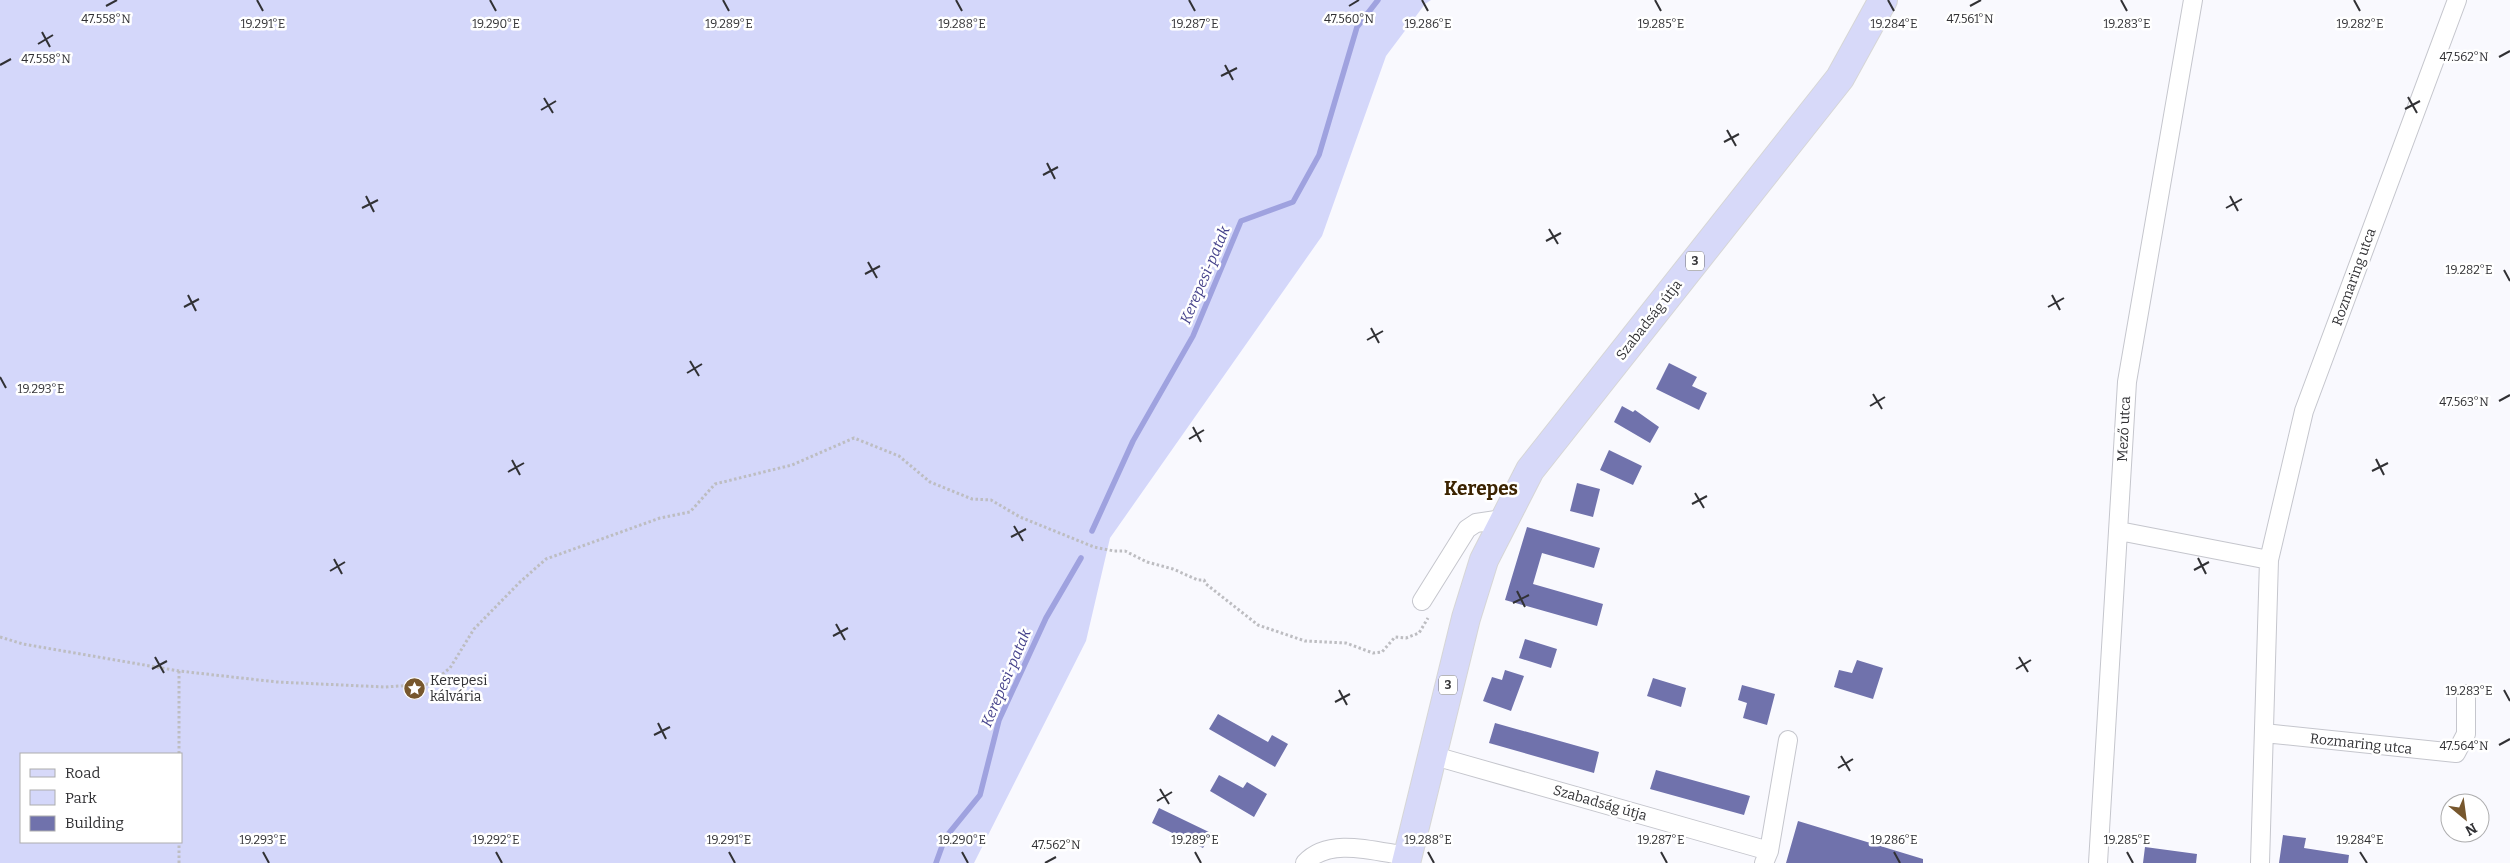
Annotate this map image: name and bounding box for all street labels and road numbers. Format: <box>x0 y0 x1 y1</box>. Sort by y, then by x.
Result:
street label: Rozmaring utca <box>2328 226 2380 328</box>
road number: 3 <box>1686 252 1704 270</box>
street label: Szabadság útja <box>1612 276 1686 363</box>
street label: Mező utca <box>2114 395 2134 462</box>
road number: 3 <box>1439 676 1457 694</box>
street label: Rozmaring utca <box>2309 730 2413 758</box>
street label: Szabadság útja <box>1551 781 1649 825</box>

